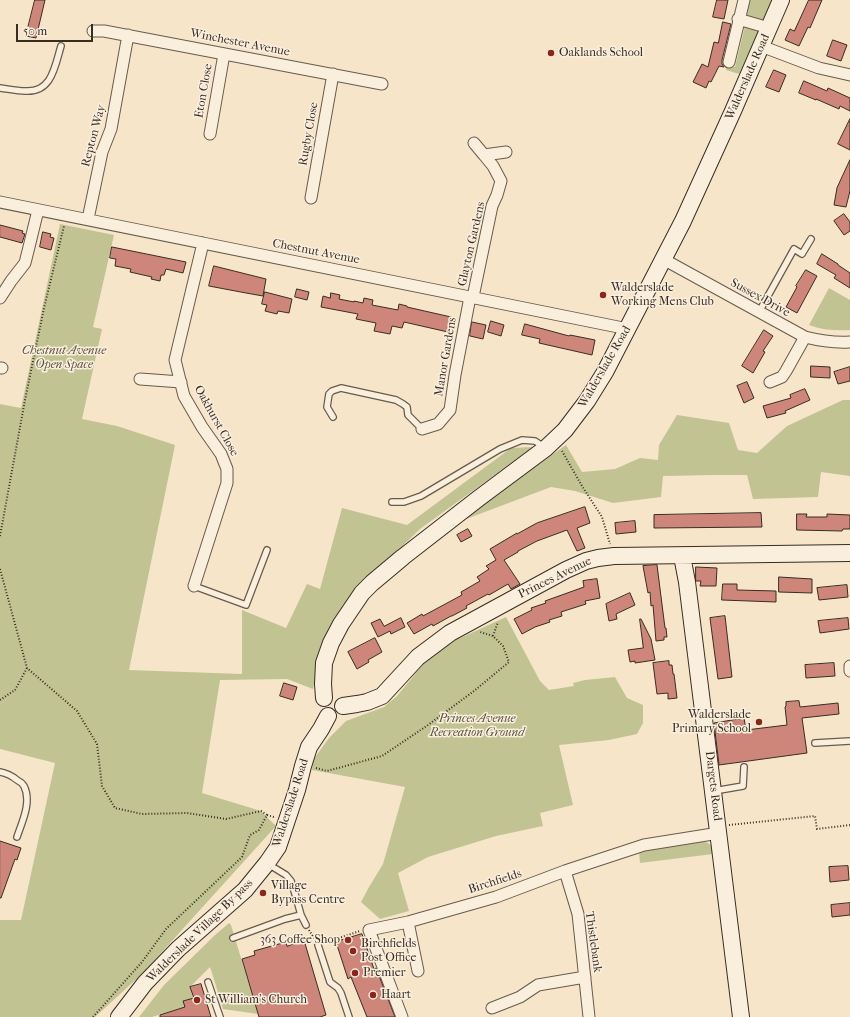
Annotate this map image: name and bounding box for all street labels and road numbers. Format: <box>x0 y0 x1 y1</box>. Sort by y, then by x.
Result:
street label: Winchester Avenue <box>189 26 291 60</box>
street label: Walderslade Road <box>723 32 773 122</box>
street label: Eton Close <box>192 63 216 119</box>
street label: Rugby Close <box>296 101 322 167</box>
street label: Repton Way <box>79 103 109 169</box>
street label: Glayton Gardens <box>455 200 489 288</box>
street label: Chestnut Avenue <box>271 236 361 268</box>
street label: Sussex Drive <box>728 276 792 320</box>
street label: Manor Gardens <box>432 316 460 398</box>
street label: Walderslade Road <box>576 323 634 411</box>
street label: Oakhurst Close <box>191 383 241 459</box>
street label: Princes Avenue <box>516 554 594 602</box>
street label: Dargets Road <box>702 750 724 822</box>
street label: Walderslade Road <box>270 757 312 849</box>
street label: Birchfields <box>467 867 523 897</box>
street label: Walderslade Village By-pass <box>144 876 256 986</box>
street label: Thistlebank <box>582 911 604 973</box>

